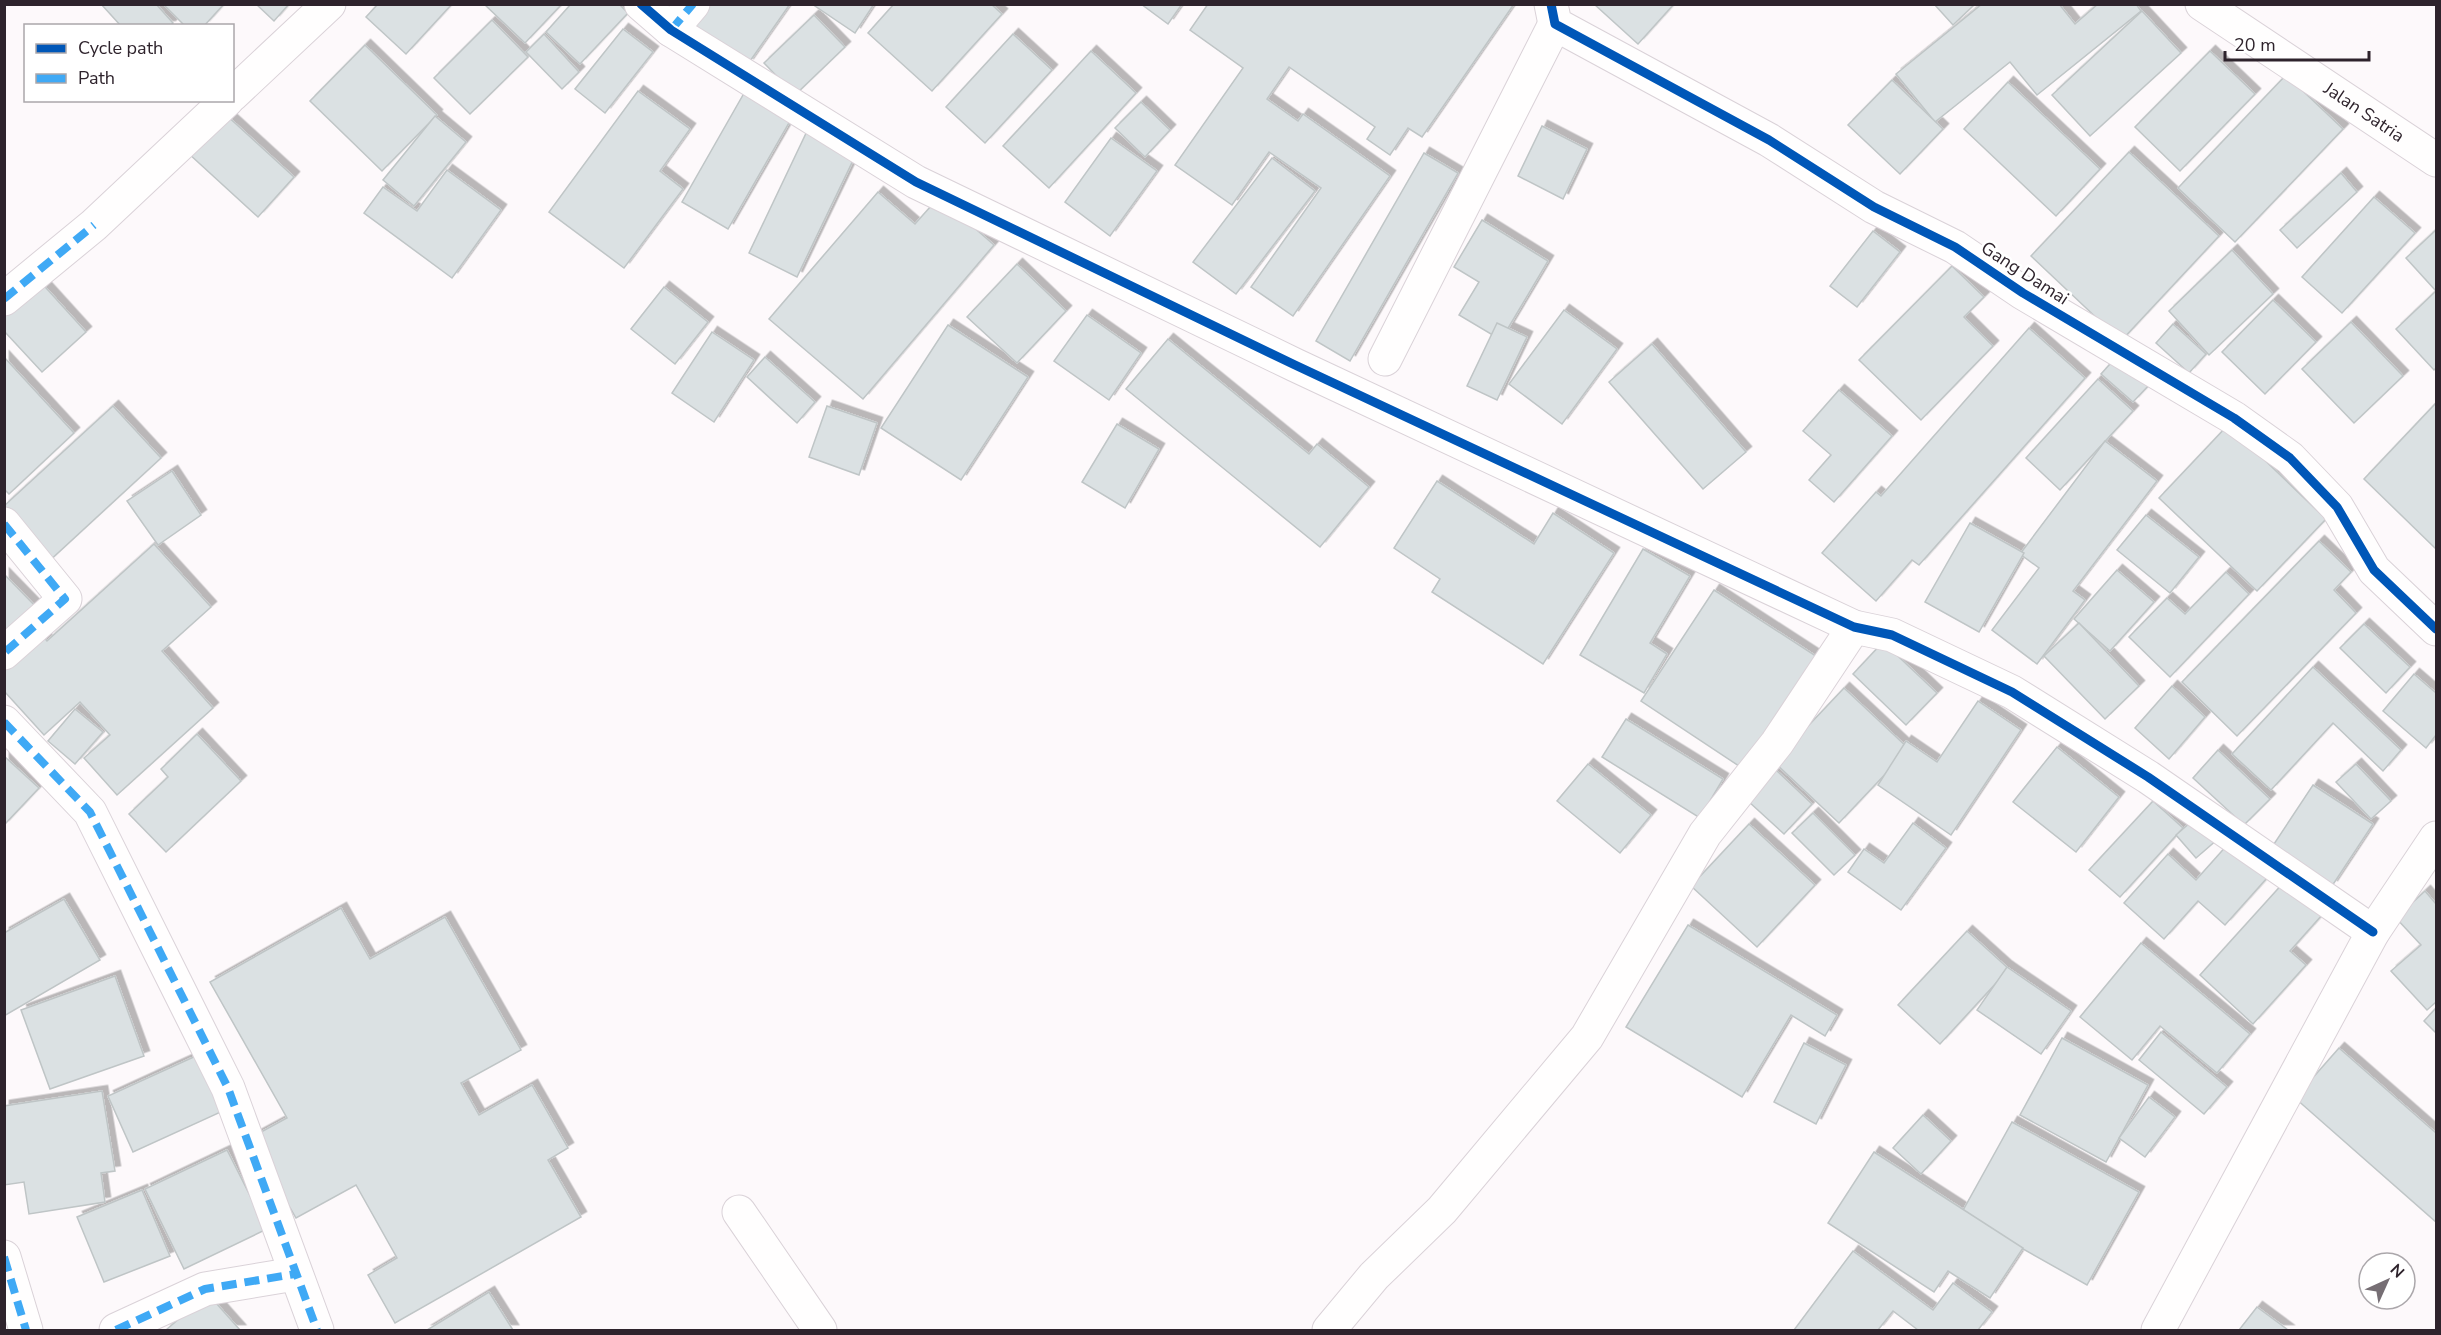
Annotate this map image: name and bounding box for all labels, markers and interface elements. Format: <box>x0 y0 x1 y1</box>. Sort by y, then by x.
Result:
legend <box>24 24 234 102</box>
scale bar <box>2225 24 2369 62</box>
text: 20 m <box>2234 33 2276 57</box>
text: Cycle path <box>78 36 163 60</box>
text: Path <box>78 66 115 90</box>
street label: Jalan Satria <box>2318 76 2409 148</box>
street label: Gang Damai <box>1977 236 2073 310</box>
north arrow <box>2357 1251 2417 1311</box>
text: N <box>2385 1259 2409 1283</box>

